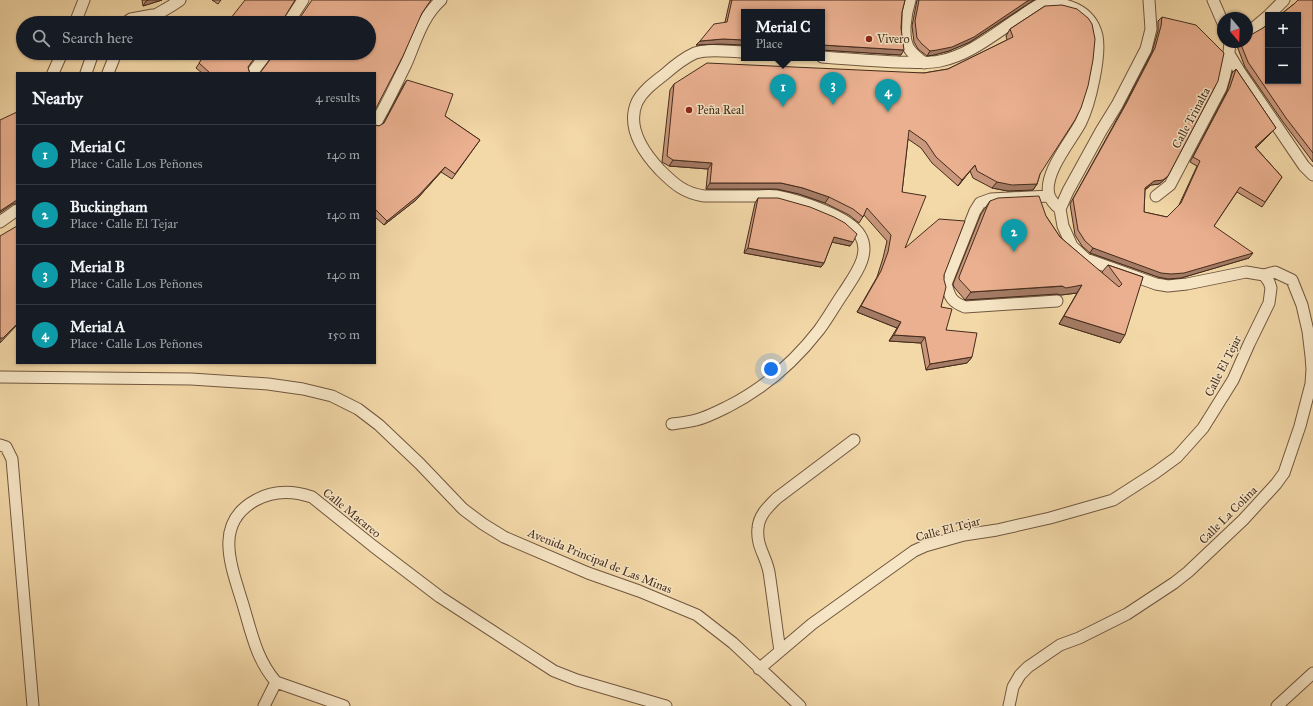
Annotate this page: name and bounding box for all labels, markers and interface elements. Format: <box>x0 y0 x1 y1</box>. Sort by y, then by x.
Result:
popup <box>741 9 825 61</box>
north arrow <box>1217 12 1253 48</box>
map controls <box>1265 12 1301 84</box>
button: + <box>1265 12 1301 48</box>
search box <box>16 16 376 60</box>
text: Merial C <box>755 18 811 36</box>
icon: search <box>30 27 52 49</box>
text: Search here <box>62 29 133 47</box>
place label: Vivero <box>876 32 910 46</box>
marker: Vivero <box>864 34 874 44</box>
text: Place <box>755 36 783 52</box>
button: − <box>1265 48 1301 84</box>
pin: 3 <box>820 72 846 105</box>
pin: 1 <box>770 74 796 107</box>
pin: 4 <box>875 79 901 112</box>
street label: Calle Trinalta <box>1169 84 1213 151</box>
text: Nearby <box>32 88 83 109</box>
text: 4 results <box>315 90 360 106</box>
place label: Peña Real <box>697 103 745 117</box>
marker: Peña Real <box>684 105 694 115</box>
text: Merial C <box>70 138 125 156</box>
text: 1 <box>42 147 48 163</box>
text: 140 m <box>326 147 360 163</box>
text: Place · Calle Los Peñones <box>70 156 203 172</box>
text: Buckingham <box>70 198 148 216</box>
text: 2 <box>42 207 48 223</box>
text: 140 m <box>326 207 360 223</box>
text: Place · Calle El Tejar <box>70 216 178 232</box>
pin: 2 <box>1001 219 1027 252</box>
text: Merial B <box>70 258 125 276</box>
text: 3 <box>42 267 48 283</box>
text: 140 m <box>326 267 360 283</box>
text: Place · Calle Los Peñones <box>70 276 203 292</box>
text: Merial A <box>70 318 125 336</box>
text: 4 <box>41 327 49 343</box>
text: 150 m <box>328 327 360 343</box>
street label: Calle El Tejar <box>1202 333 1245 399</box>
text: Place · Calle Los Peñones <box>70 336 203 352</box>
your location <box>761 359 781 379</box>
street label: Calle La Colina <box>1196 482 1261 547</box>
street label: Calle Macareo <box>320 485 384 541</box>
street label: Calle El Tejar <box>914 514 982 544</box>
street label: Avenida Principal de Las Minas <box>525 525 674 596</box>

